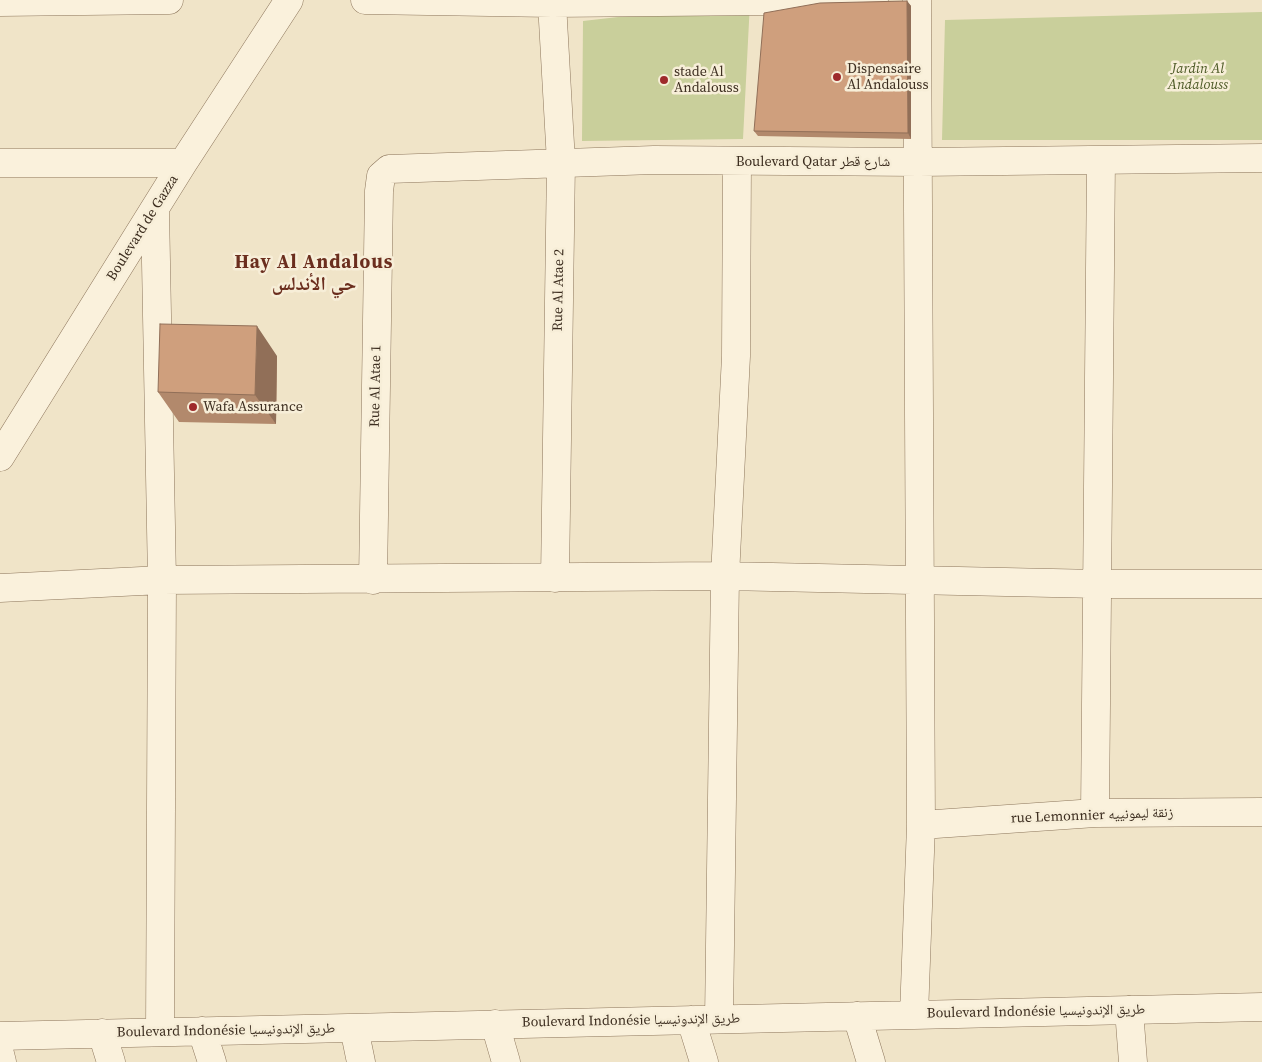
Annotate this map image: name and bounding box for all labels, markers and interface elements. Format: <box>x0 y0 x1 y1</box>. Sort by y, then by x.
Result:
place label: Dispensaire Al Andalouss <box>847 61 928 94</box>
park label: Jardin Al Andalouss <box>1168 61 1228 94</box>
place label: stade Al Andalouss <box>674 64 739 96</box>
marker: Dispensaire Al Andalouss <box>831 71 843 83</box>
marker: stade Al Andalouss <box>658 74 670 86</box>
street label: Boulevard Qatar شارع قطر <box>736 154 890 170</box>
street label: Boulevard de Gazza <box>104 172 182 284</box>
street label: Rue Al Atae 2 <box>550 249 568 331</box>
district label: Hay Al Andalous حي الأندلس <box>233 252 395 296</box>
street label: Rue Al Atae 1 <box>367 345 385 427</box>
place label: Wafa Assurance <box>203 399 303 415</box>
marker: Wafa Assurance <box>187 401 199 413</box>
street label: rue Lemonnier زنقة ليمونييه <box>1011 805 1173 827</box>
street label: Boulevard Indonésie طريق الإندونيسيا <box>927 1002 1145 1022</box>
street label: Boulevard Indonésie طريق الإندونيسيا <box>522 1011 740 1031</box>
street label: Boulevard Indonésie طريق الإندونيسيا <box>117 1021 335 1041</box>

